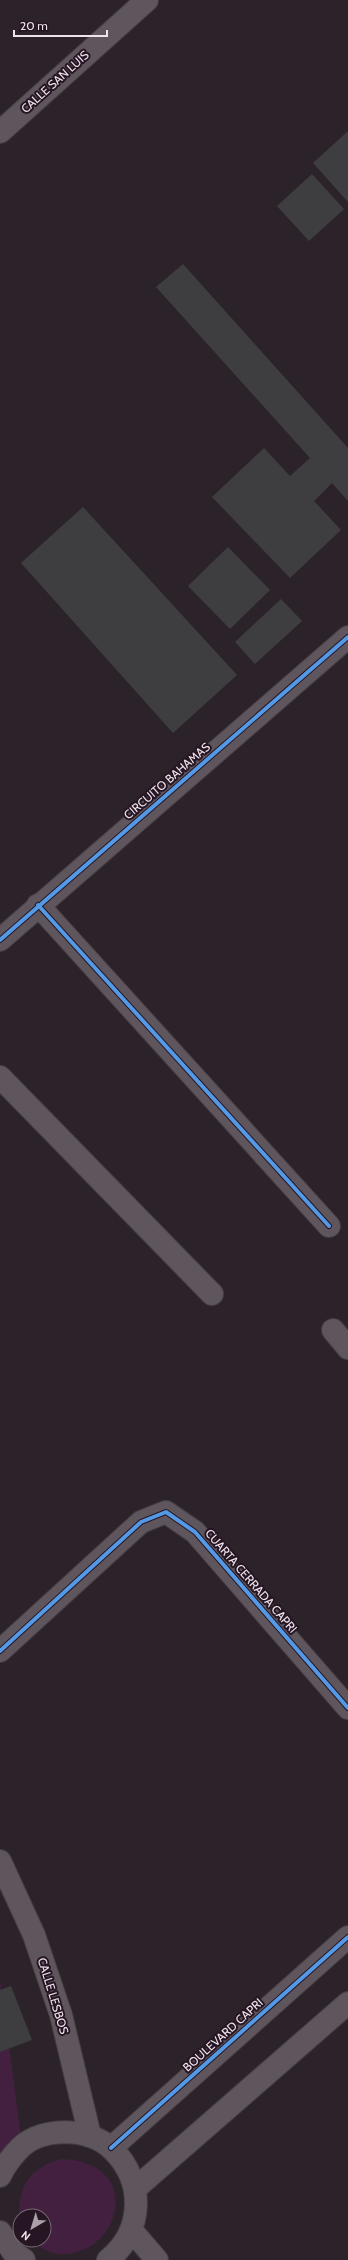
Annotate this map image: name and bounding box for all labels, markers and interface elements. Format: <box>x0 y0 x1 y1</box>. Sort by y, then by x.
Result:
scale bar <box>14 12 107 38</box>
text: 20 m <box>20 18 48 33</box>
street label: CALLE SAN LUIS <box>18 47 92 116</box>
street label: CIRCUITO BAHAMAS <box>120 739 213 822</box>
street label: CUARTA CERRADA CAPRI <box>202 1526 301 1636</box>
street label: CALLE LESBOS <box>35 1956 72 2036</box>
street label: BOULEVARD CAPRI <box>180 1995 266 2074</box>
north arrow <box>12 2208 52 2248</box>
text: N <box>18 2228 33 2244</box>

